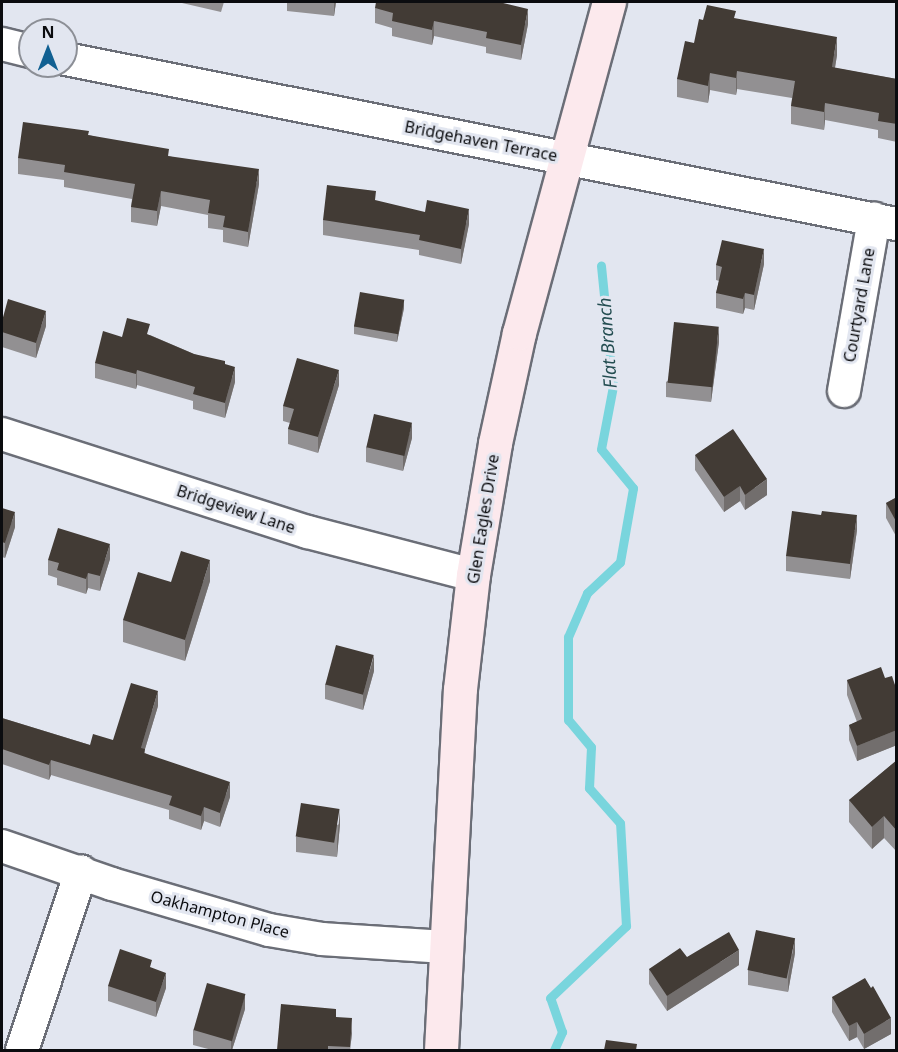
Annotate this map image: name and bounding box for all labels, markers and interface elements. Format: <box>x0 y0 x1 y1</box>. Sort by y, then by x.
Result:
north arrow <box>18 18 78 78</box>
text: N <box>41 21 55 43</box>
street label: Bridgehaven Terrace <box>403 117 559 165</box>
street label: Courtyard Lane <box>839 246 879 364</box>
water label: Flat Branch <box>593 297 621 389</box>
street label: Glen Eagles Drive <box>463 453 503 585</box>
street label: Bridgeview Lane <box>174 481 298 537</box>
street label: Oakhampton Place <box>149 886 291 942</box>

